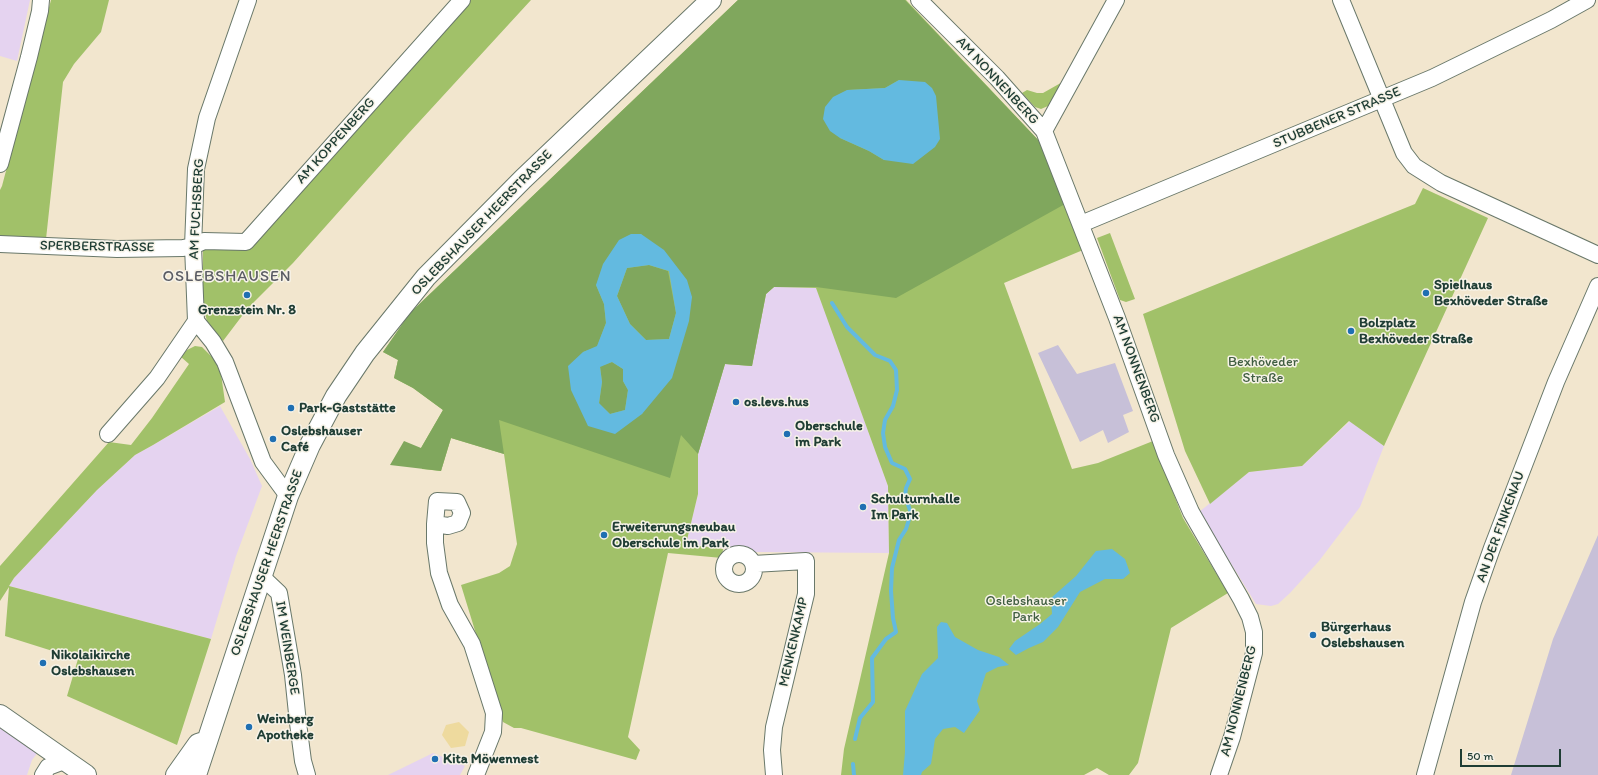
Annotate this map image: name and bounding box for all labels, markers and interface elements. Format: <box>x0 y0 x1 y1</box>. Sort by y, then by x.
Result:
street label: AM NONNENBERG <box>952 34 1042 128</box>
street label: STUBBENER STRASSE <box>1271 84 1403 152</box>
street label: AM KOPPENBERG <box>293 94 379 188</box>
street label: OSLEBSHAUSER HEERSTRASSE <box>408 147 556 299</box>
street label: AM FUCHSBERG <box>186 158 208 260</box>
street label: SPERBERSTRASSE <box>40 238 154 256</box>
district label: OSLEBSHAUSEN <box>162 267 292 287</box>
place label: Spielhaus Bexhöveder Straße <box>1434 277 1548 310</box>
marker: Spielhaus Bexhöveder Straße <box>1421 288 1431 298</box>
marker: Grenzstein Nr. 8 <box>242 290 252 300</box>
place label: Grenzstein Nr. 8 <box>198 302 296 318</box>
street label: AM NONNENBERG <box>1109 313 1163 425</box>
place label: Bolzplatz Bexhöveder Straße <box>1359 315 1473 348</box>
marker: Bolzplatz Bexhöveder Straße <box>1346 326 1356 336</box>
park label: Bexhöveder Straße <box>1228 354 1298 386</box>
place label: os.levs.hus <box>744 394 809 410</box>
marker: os.levs.hus <box>731 397 741 407</box>
place label: Park-Gaststätte <box>299 400 396 416</box>
marker: Park-Gaststätte <box>286 403 296 413</box>
place label: Oberschule im Park <box>795 418 863 450</box>
place label: Oslebshauser Café <box>281 423 362 456</box>
marker: Oberschule im Park <box>782 429 792 439</box>
marker: Oslebshauser Café <box>268 434 278 444</box>
street label: OSLEBSHAUSER HEERSTRASSE <box>227 468 307 658</box>
street label: AN DER FINKENAU <box>1473 469 1529 585</box>
place label: Schulturnhalle Im Park <box>871 491 960 524</box>
marker: Schulturnhalle Im Park <box>858 502 868 512</box>
place label: Erweiterungsneubau Oberschule im Park <box>612 519 735 552</box>
marker: Erweiterungsneubau Oberschule im Park <box>599 530 609 540</box>
park label: Oslebshauser Park <box>986 593 1066 626</box>
street label: MENKENKAMP <box>776 596 812 688</box>
street label: IM WEINBERGE <box>271 600 303 696</box>
place label: Bürgerhaus Oslebshausen <box>1321 619 1404 652</box>
marker: Bürgerhaus Oslebshausen <box>1308 630 1318 640</box>
street label: AM NONNENBERG <box>1217 644 1261 758</box>
place label: Nikolaikirche Oslebshausen <box>51 647 134 680</box>
marker: Nikolaikirche Oslebshausen <box>38 658 48 668</box>
place label: Weinberg Apotheke <box>257 711 314 744</box>
marker: Weinberg Apotheke <box>244 722 254 732</box>
scale bar <box>1462 741 1563 767</box>
text: 50 m <box>1467 749 1493 763</box>
place label: Kita Möwennest <box>443 751 539 767</box>
marker: Kita Möwennest <box>430 754 440 764</box>

